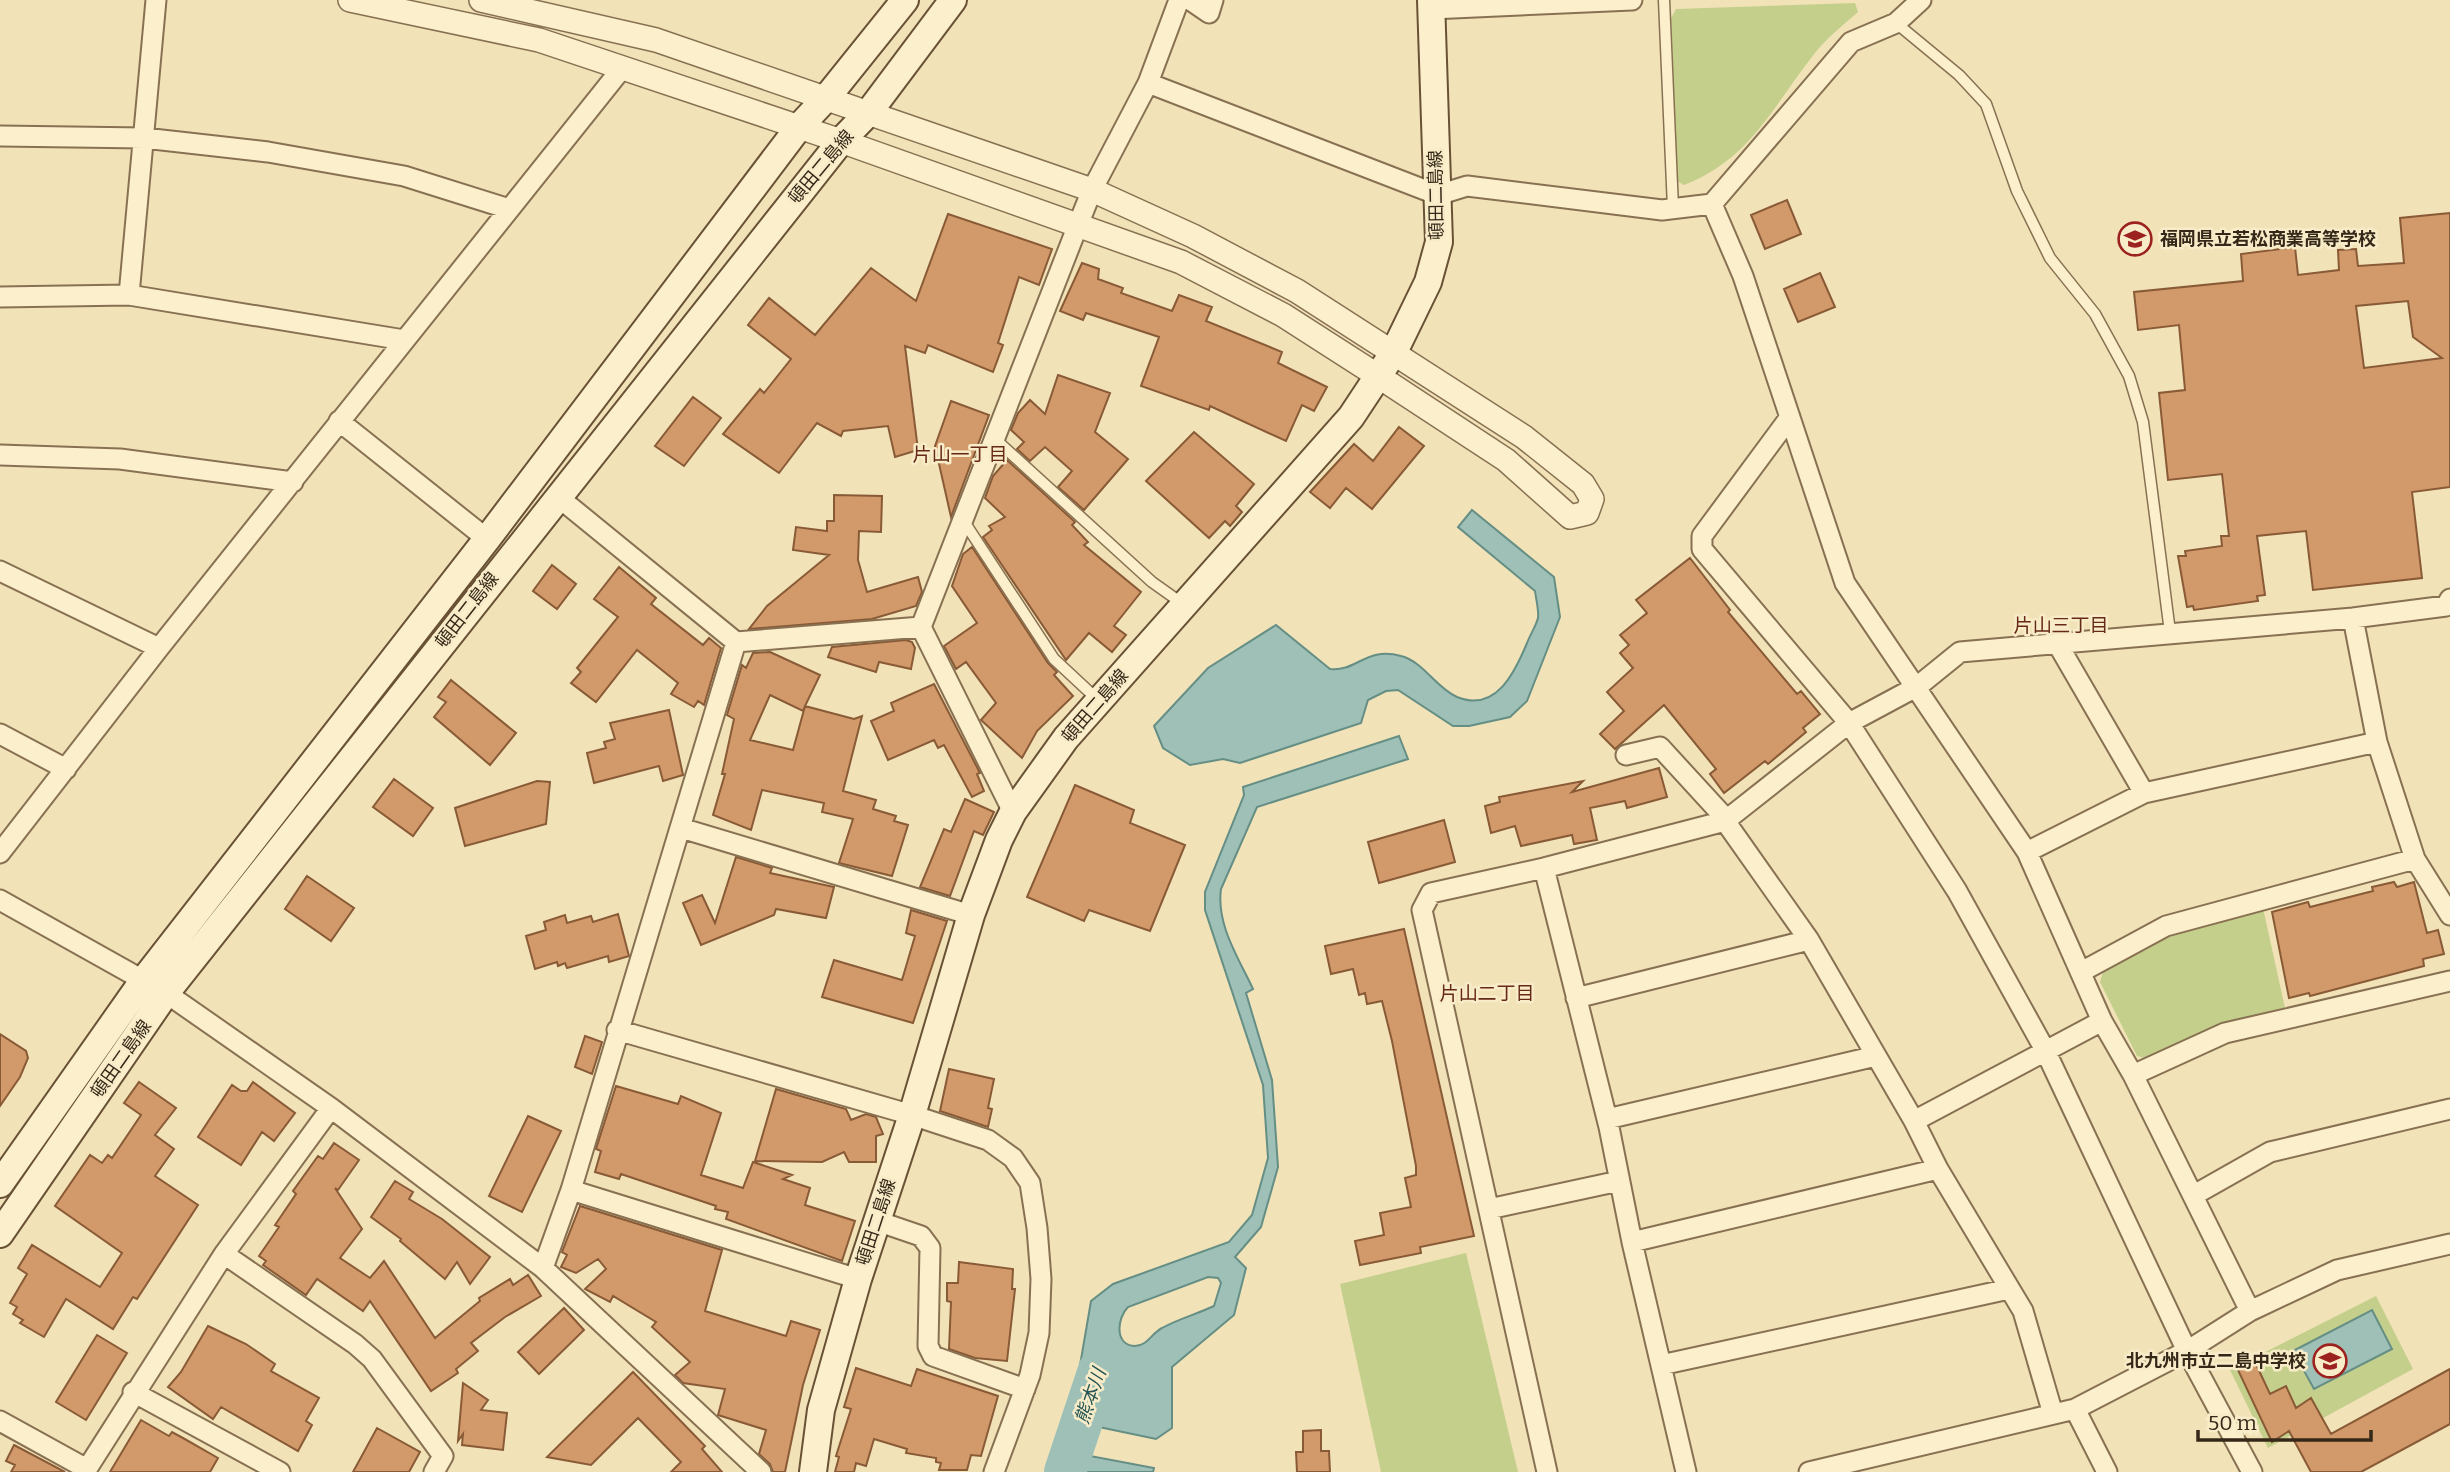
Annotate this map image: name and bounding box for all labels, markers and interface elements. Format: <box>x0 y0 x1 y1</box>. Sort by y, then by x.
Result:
street label: 頓田二島線 <box>784 125 858 209</box>
street label: 頓田二島線 <box>1424 150 1448 240</box>
school or university icon: 福岡県立若松商業高等学校 <box>2116 220 2154 258</box>
place label: 福岡県立若松商業高等学校 <box>2160 228 2376 250</box>
district label: 片山一丁目 <box>912 443 1008 466</box>
street label: 頓田二島線 <box>431 568 503 652</box>
district label: 片山三丁目 <box>2013 614 2109 637</box>
street label: 頓田二島線 <box>1057 665 1133 747</box>
district label: 片山二丁目 <box>1439 982 1535 1005</box>
street label: 頓田二島線 <box>86 1016 156 1102</box>
street label: 頓田二島線 <box>852 1176 900 1268</box>
school or university icon: 北九州市立二島中学校 <box>2311 1342 2349 1380</box>
place label: 北九州市立二島中学校 <box>2126 1350 2306 1372</box>
water label: 熊本川 <box>1070 1364 1111 1427</box>
scale bar <box>2198 1398 2371 1442</box>
text: 50 m <box>2208 1410 2257 1436</box>

